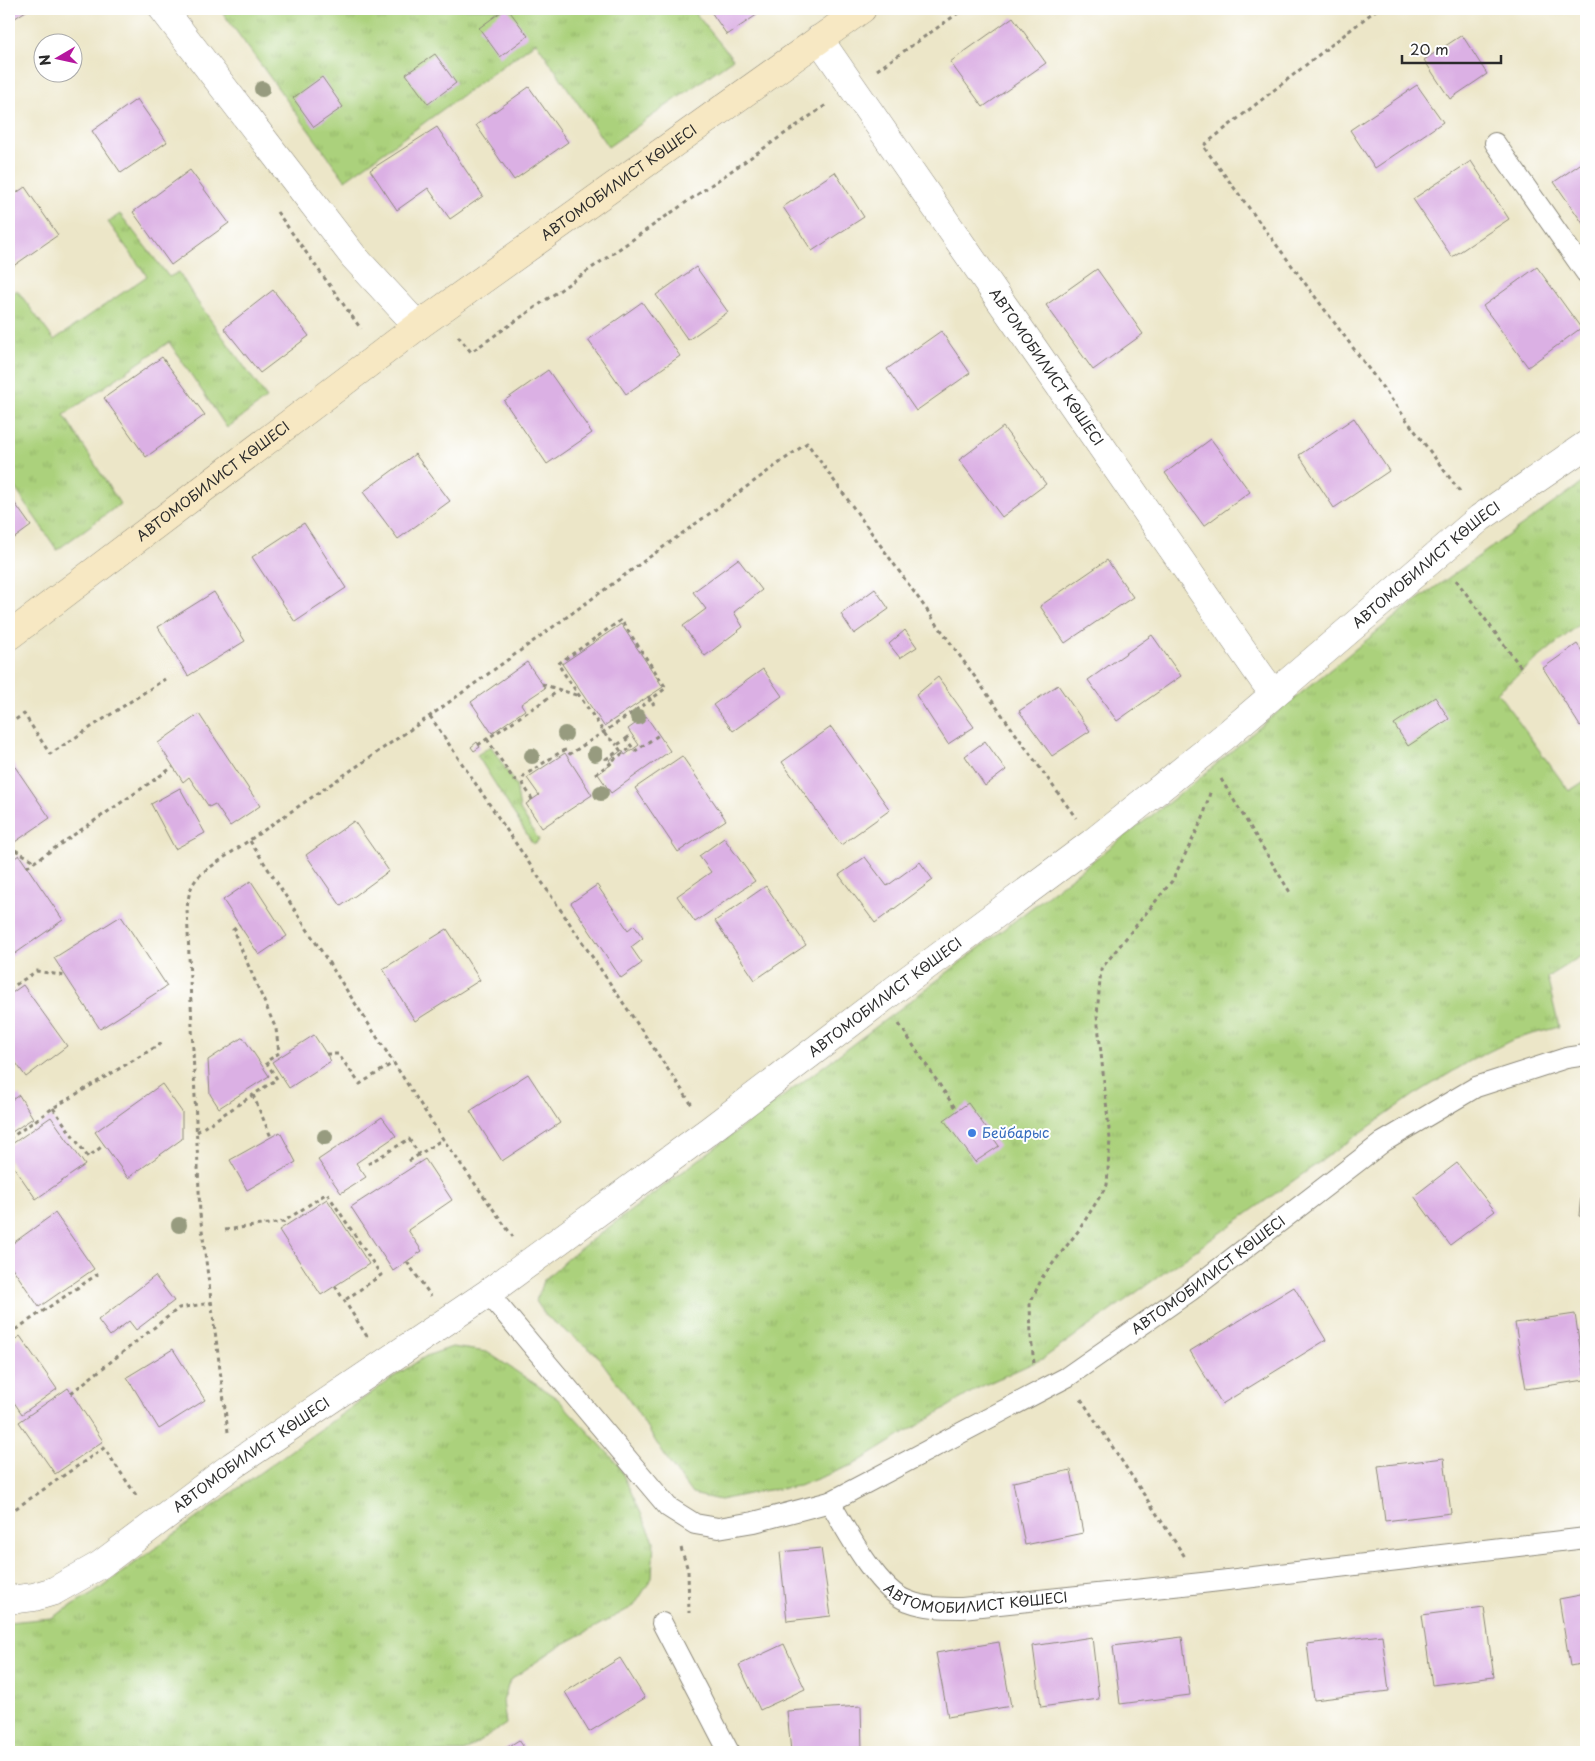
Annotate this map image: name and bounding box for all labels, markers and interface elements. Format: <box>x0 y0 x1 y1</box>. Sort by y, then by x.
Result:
north arrow <box>32 32 82 82</box>
scale bar <box>1402 32 1501 64</box>
text: 20 m <box>1410 37 1449 60</box>
text: N <box>33 53 56 67</box>
street label: АВТОМОБИЛИСТ КӨШЕСІ <box>536 119 701 245</box>
street label: АВТОМОБИЛИСТ КӨШЕСІ <box>985 284 1109 450</box>
street label: АВТОМОБИЛИСТ КӨШЕСІ <box>132 416 294 546</box>
street label: АВТОМОБИЛИСТ КӨШЕСІ <box>1347 496 1504 633</box>
street label: АВТОМОБИЛИСТ КӨШЕСІ <box>804 932 966 1062</box>
place label: Бейбарыс <box>982 1122 1049 1143</box>
marker: Бейбарыс <box>966 1127 978 1139</box>
street label: АВТОМОБИЛИСТ КӨШЕСІ <box>1127 1210 1289 1339</box>
street label: АВТОМОБИЛИСТ КӨШЕСІ <box>168 1392 334 1517</box>
street label: АВТОМОБИЛИСТ КӨШЕСІ <box>879 1578 1068 1618</box>

